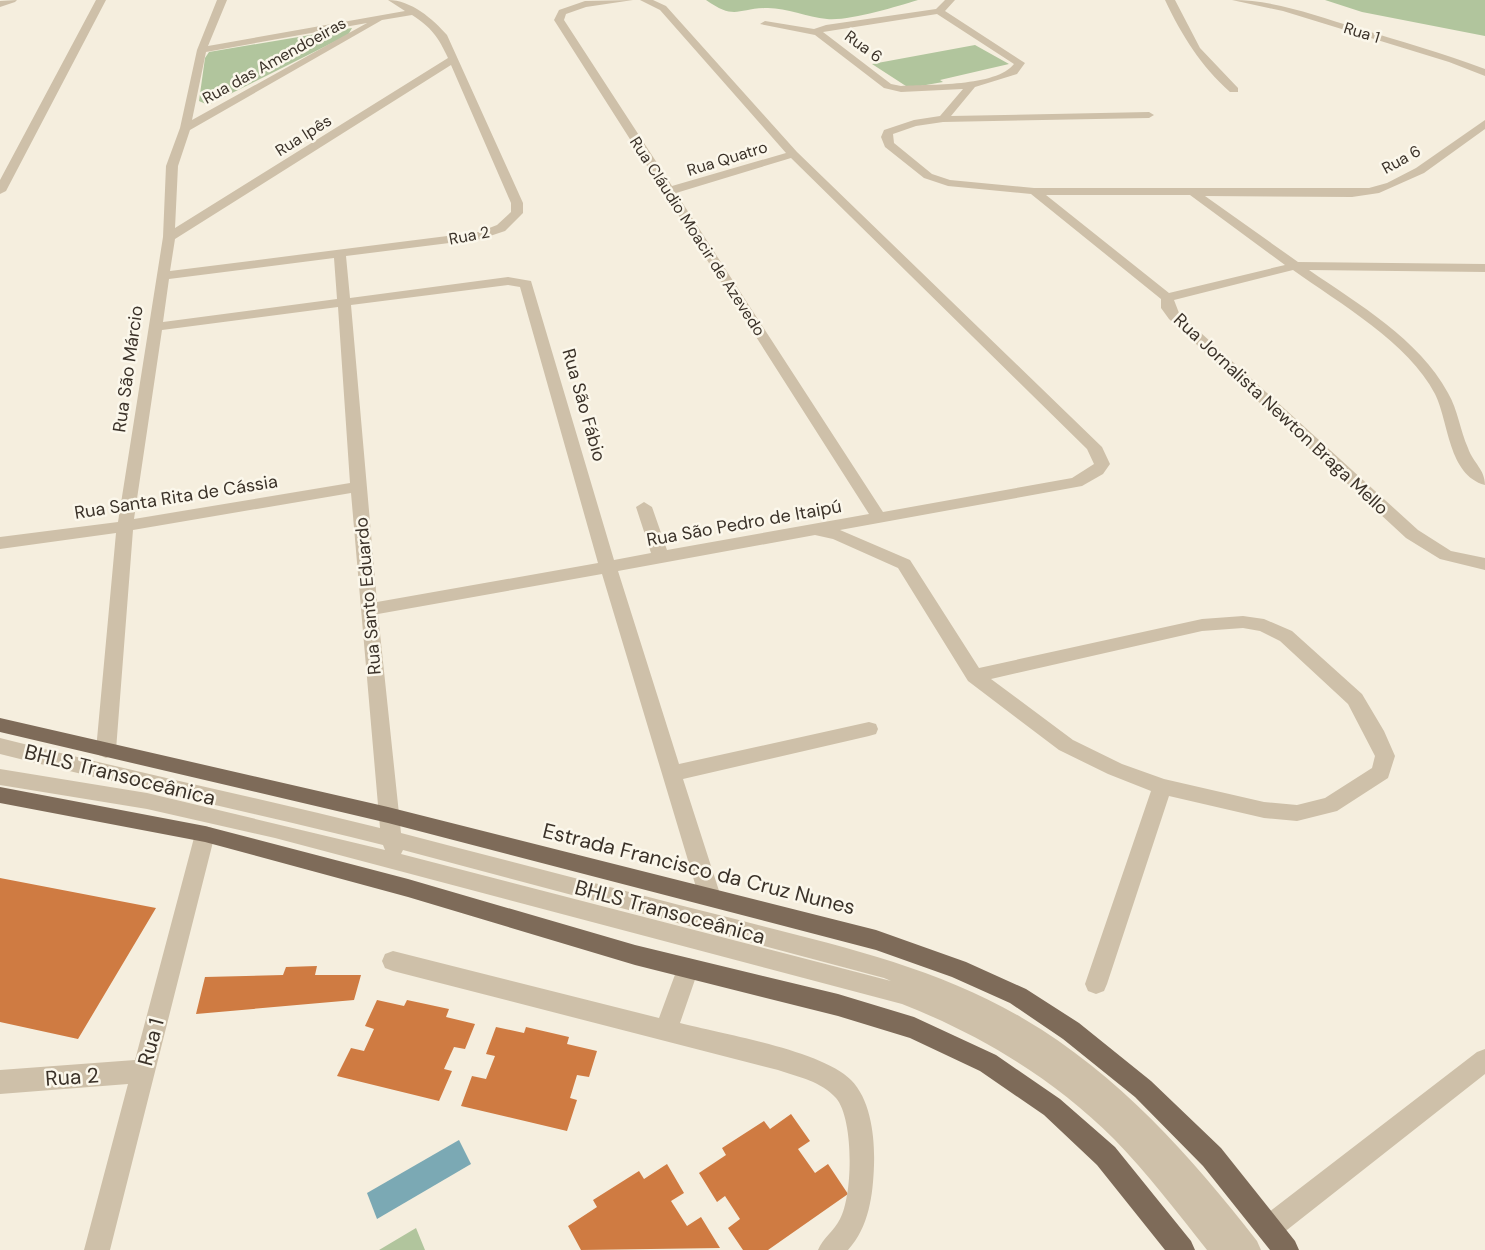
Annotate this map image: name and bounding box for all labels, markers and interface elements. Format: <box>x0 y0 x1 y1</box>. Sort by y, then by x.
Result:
street label: Rua das Amendoeiras <box>199 12 350 109</box>
street label: Rua 1 <box>1341 17 1382 48</box>
street label: Rua 6 <box>841 26 887 67</box>
street label: Rua Ipês <box>271 110 335 161</box>
street label: Rua Cláudio Moacir de Azevedo <box>625 133 770 340</box>
street label: Rua Quatro <box>684 136 770 181</box>
street label: Rua 6 <box>1378 140 1425 179</box>
street label: Rua 2 <box>447 221 491 250</box>
street label: Rua São Márcio <box>107 304 149 434</box>
street label: Rua Jornalista Newton Braga Mello <box>1168 308 1394 520</box>
street label: Rua São Fábio <box>556 346 612 464</box>
street label: Rua Santa Rita de Cássia <box>73 469 279 525</box>
street label: Rua São Pedro de Itaipú <box>645 494 843 552</box>
street label: Rua Santo Eduardo <box>349 516 387 676</box>
street label: BHLS Transoceânica <box>22 738 218 812</box>
street label: Estrada Francisco da Cruz Nunes <box>540 817 858 921</box>
street label: BHLS Transoceânica <box>572 873 768 951</box>
street label: Rua 1 <box>131 1015 171 1069</box>
street label: Rua 2 <box>44 1061 100 1093</box>

